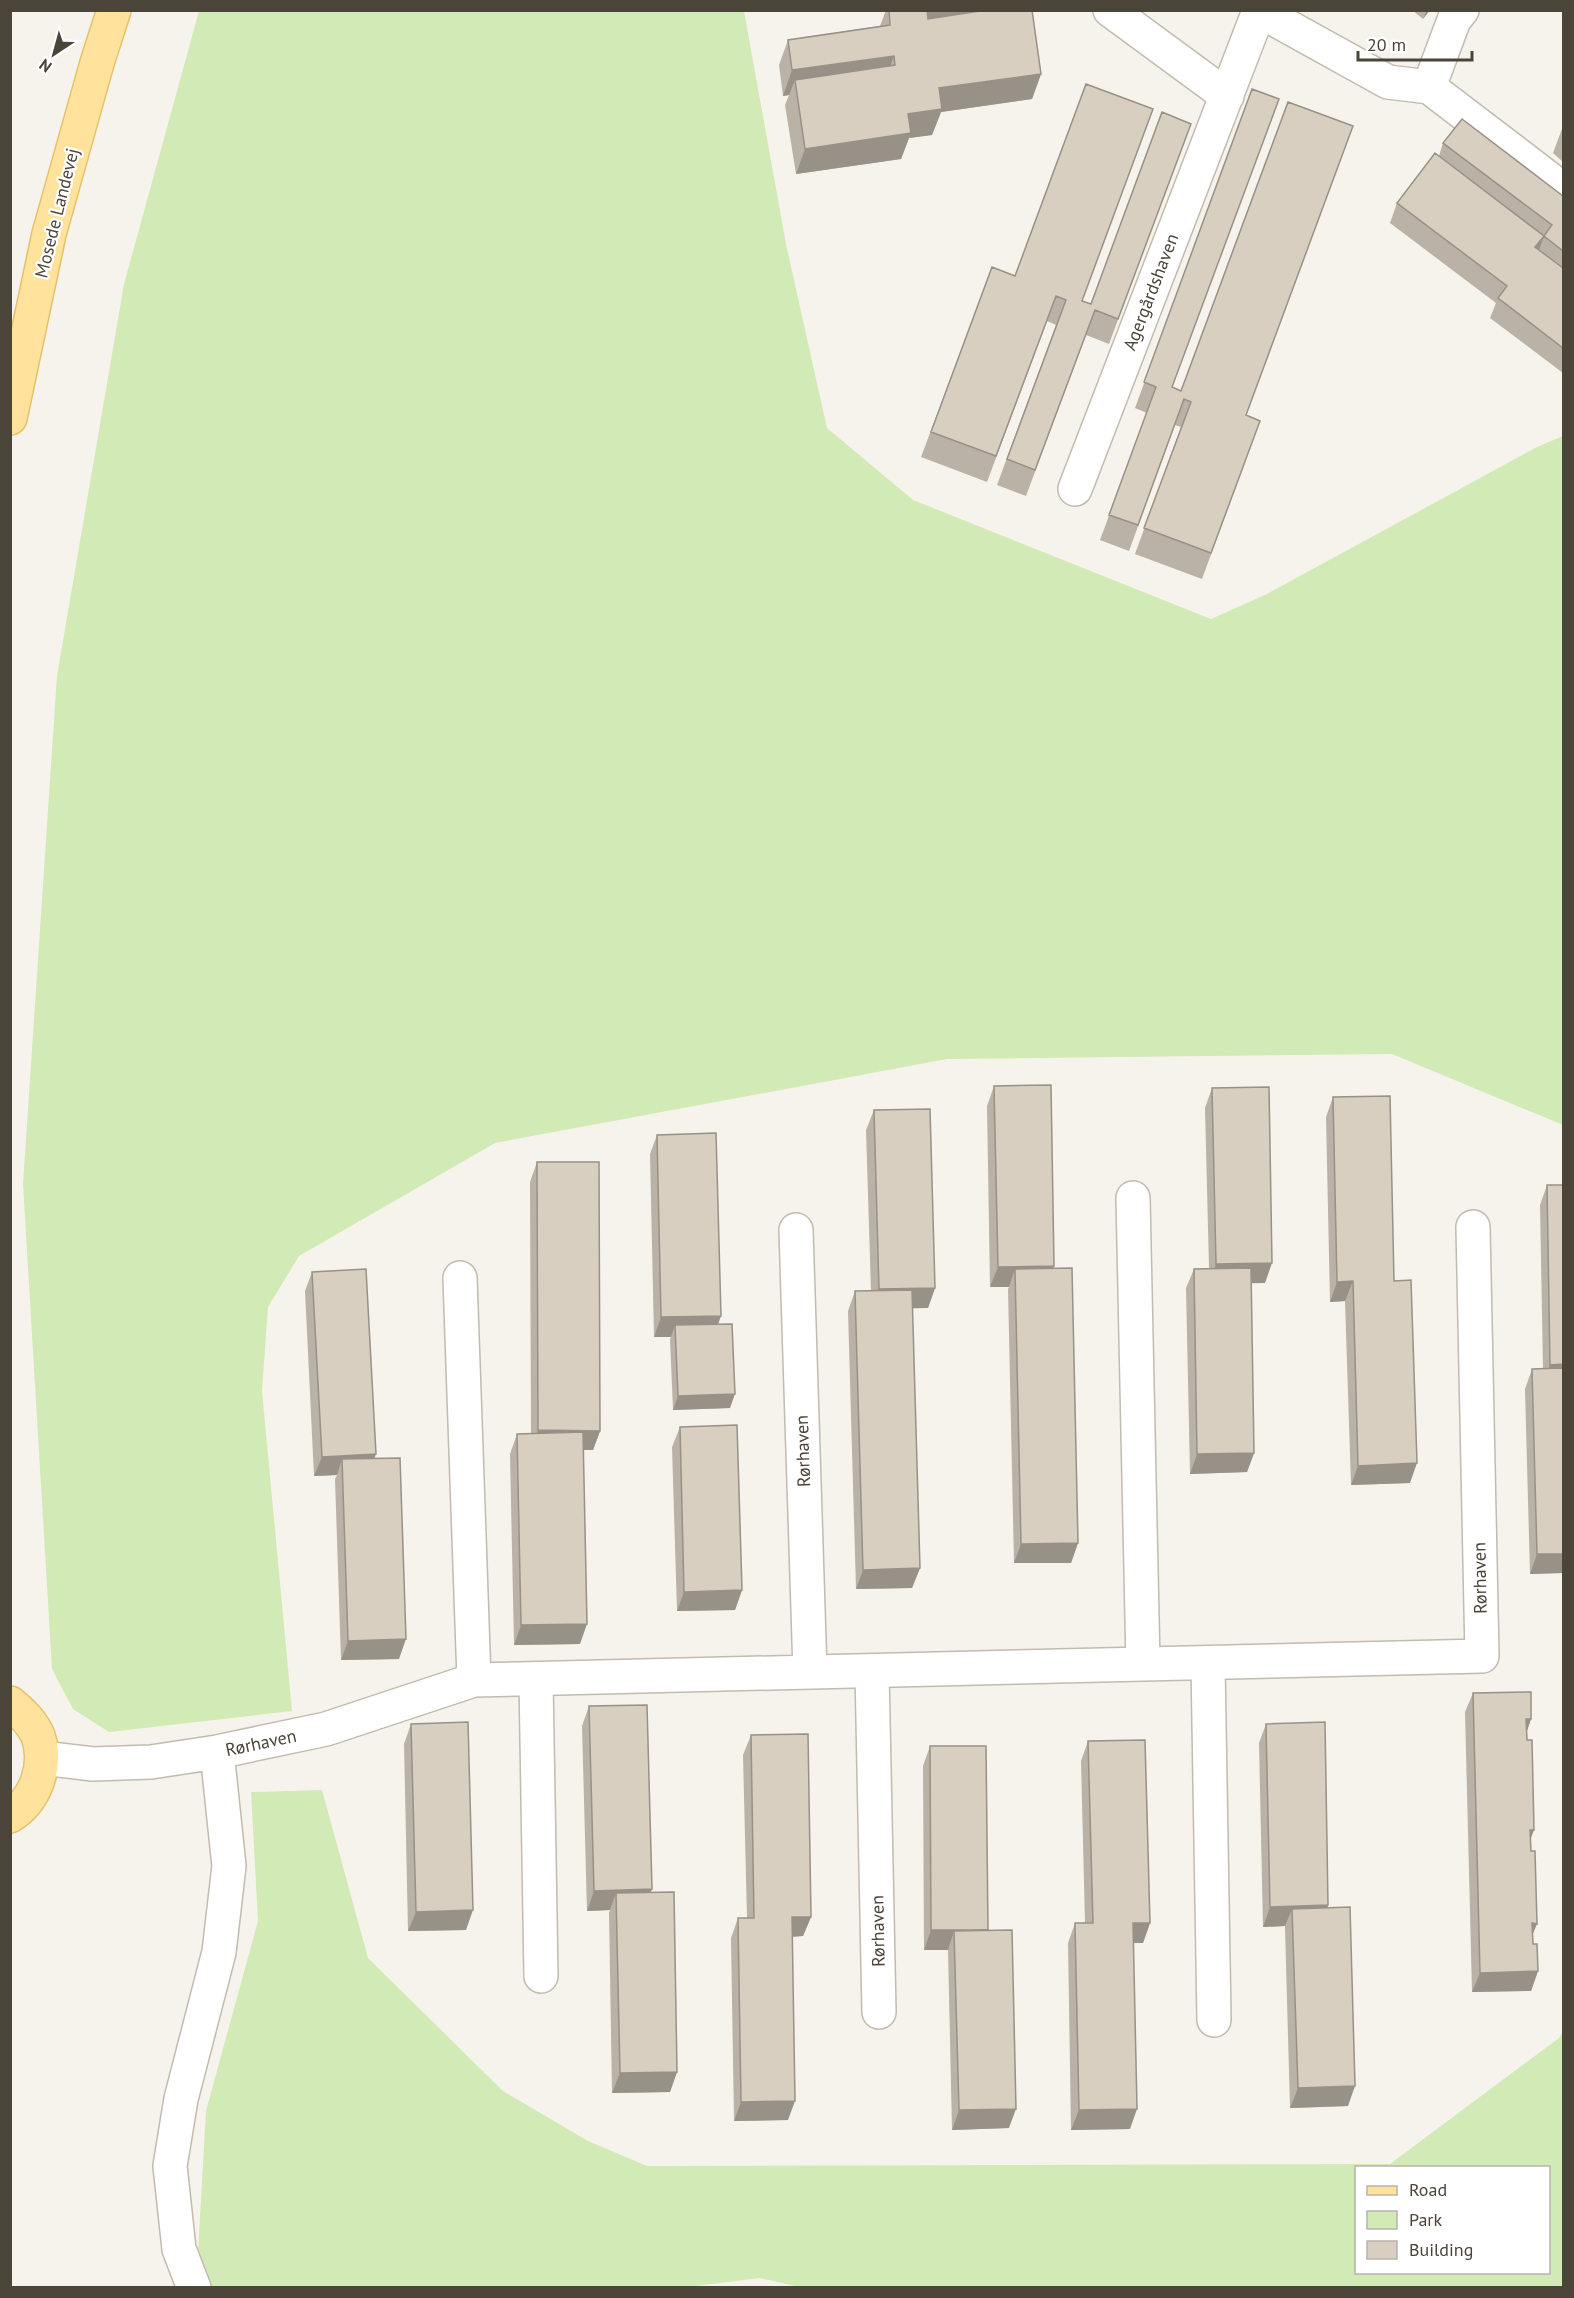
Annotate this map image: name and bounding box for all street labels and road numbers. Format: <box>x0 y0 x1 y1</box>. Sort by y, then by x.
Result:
street label: Mosede Landevej <box>29 146 84 280</box>
street label: Agergårdshaven <box>1118 230 1183 354</box>
street label: Rørhaven <box>790 1415 815 1487</box>
street label: Rørhaven <box>1467 1542 1492 1614</box>
street label: Rørhaven <box>223 1724 298 1761</box>
street label: Rørhaven <box>865 1895 890 1967</box>

